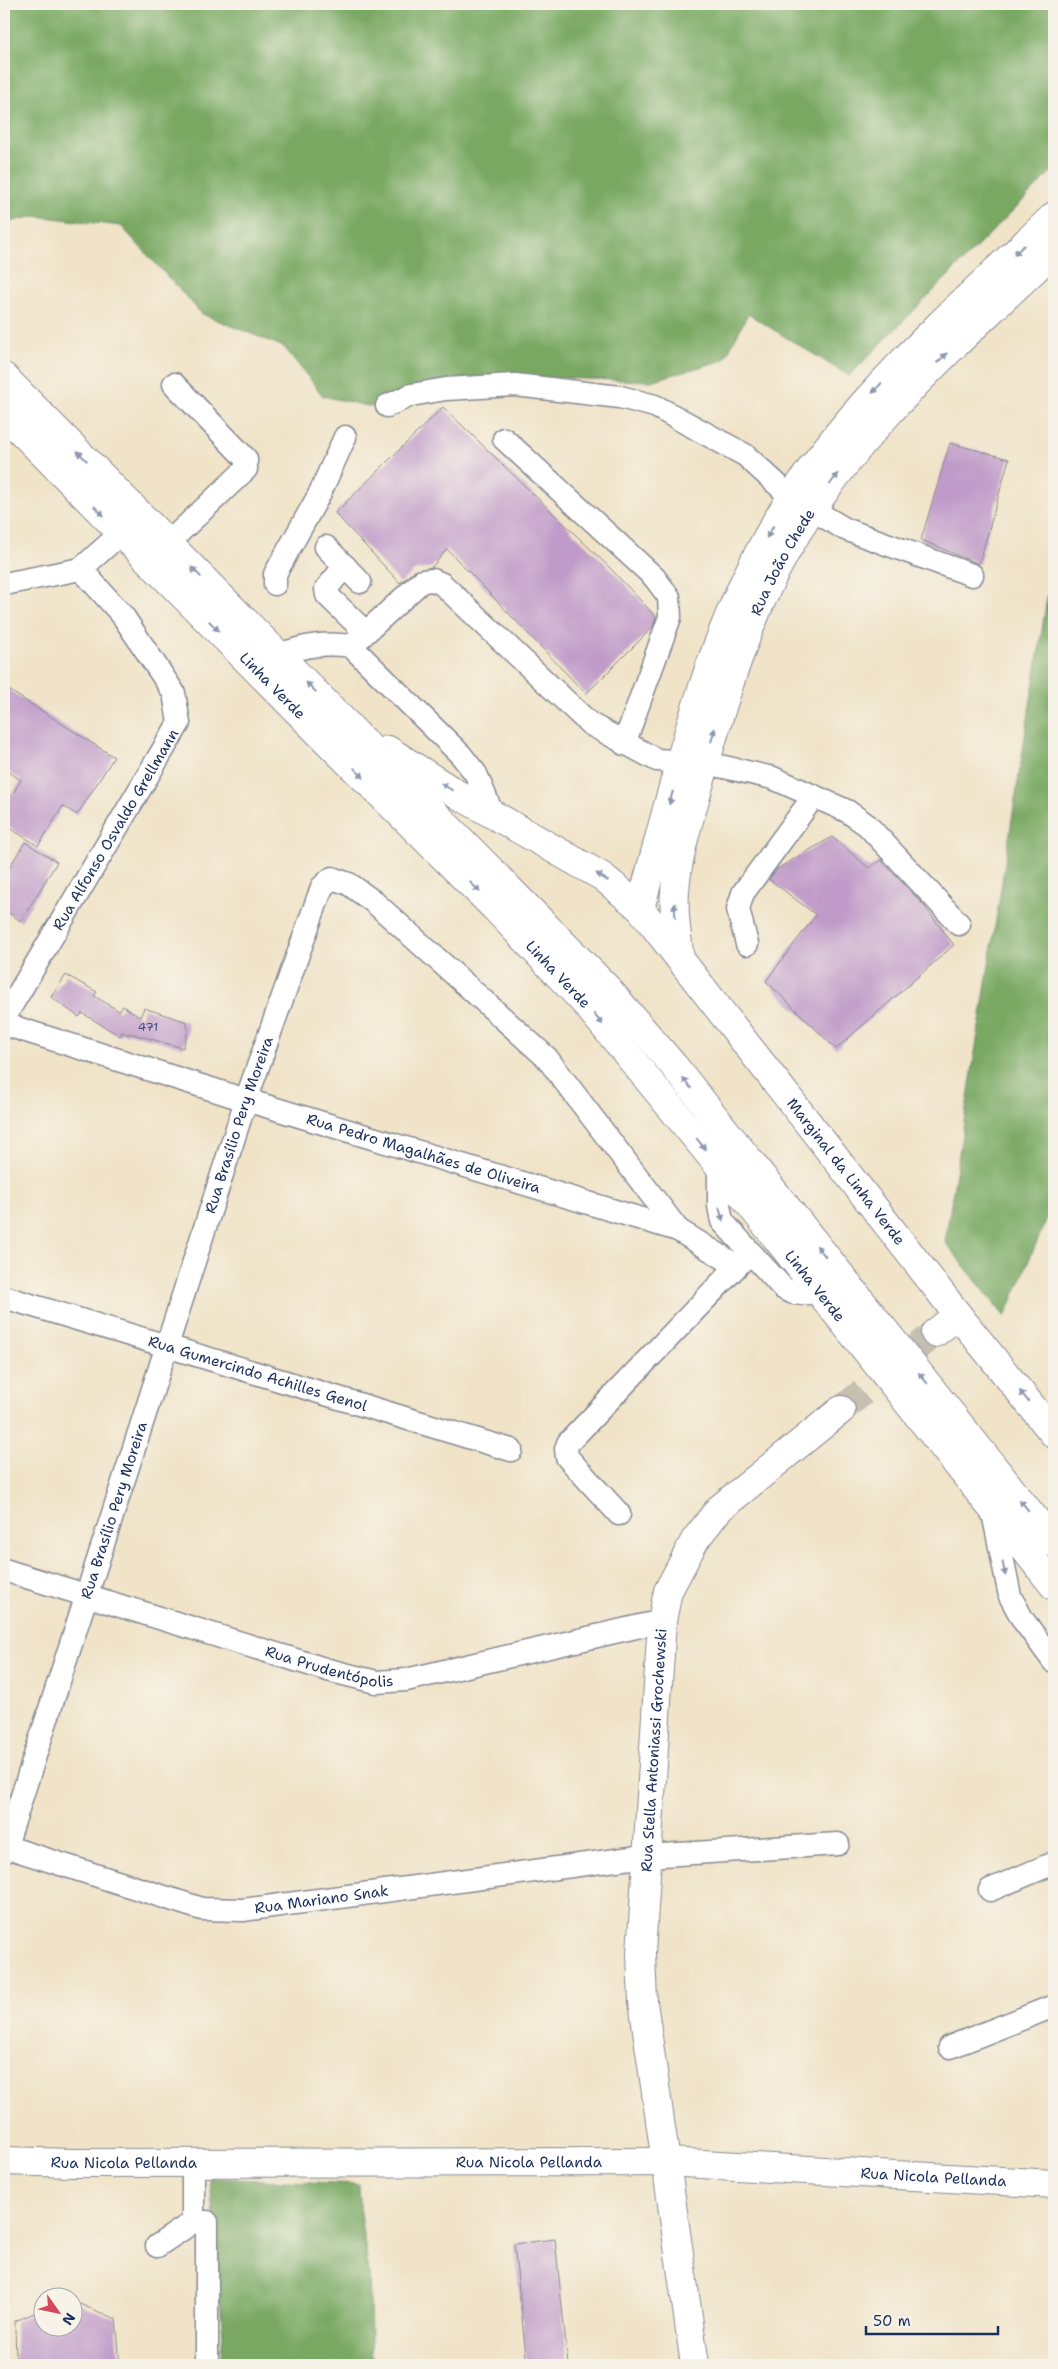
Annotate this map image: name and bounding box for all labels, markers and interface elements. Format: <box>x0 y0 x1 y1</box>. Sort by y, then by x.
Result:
one-way arrow <box>1013 244 1025 256</box>
one-way arrow <box>936 352 948 364</box>
one-way arrow <box>871 381 883 393</box>
one-way arrow <box>76 451 88 463</box>
one-way arrow <box>829 472 839 486</box>
one-way arrow <box>93 505 105 517</box>
street label: Rua João Chede <box>746 505 820 619</box>
one-way arrow <box>766 525 775 538</box>
one-way arrow <box>191 566 203 578</box>
one-way arrow <box>207 620 219 632</box>
street label: Linha Verde <box>235 648 310 723</box>
one-way arrow <box>305 681 317 693</box>
street label: Rua Alfonso Osvaldo Grellmann <box>48 725 183 934</box>
one-way arrow <box>710 728 718 743</box>
one-way arrow <box>353 767 365 779</box>
one-way arrow <box>440 782 453 792</box>
one-way arrow <box>666 790 674 805</box>
one-way arrow <box>596 872 609 882</box>
one-way arrow <box>469 881 481 893</box>
one-way arrow <box>671 902 679 918</box>
street label: Linha Verde <box>521 936 595 1013</box>
one-way arrow <box>592 1012 604 1024</box>
house number: 471 <box>138 1019 158 1035</box>
street label: Rua Brasílio Pery Moreira <box>200 1033 278 1216</box>
one-way arrow <box>682 1076 693 1089</box>
street label: Marginal da Linha Verde <box>782 1094 910 1249</box>
street label: Rua Pedro Magalhães de Oliveira <box>304 1109 543 1198</box>
one-way arrow <box>696 1137 707 1150</box>
one-way arrow <box>718 1207 726 1222</box>
one-way arrow <box>816 1245 827 1258</box>
street label: Linha Verde <box>780 1246 849 1326</box>
street label: Rua Gumercindo Achilles Genol <box>146 1331 370 1416</box>
one-way arrow <box>917 1372 928 1385</box>
one-way arrow <box>1018 1390 1029 1403</box>
street label: Rua Brasílio Pery Moreira <box>76 1418 152 1601</box>
one-way arrow <box>1018 1499 1029 1512</box>
one-way arrow <box>1001 1561 1009 1577</box>
street label: Rua Stella Antoniassi Grochewski <box>636 1628 672 1873</box>
street label: Rua Prudentópolis <box>263 1641 394 1692</box>
street label: Rua Mariano Snak <box>253 1881 390 1918</box>
street label: Rua Nicola Pellanda <box>50 2152 198 2173</box>
street label: Rua Nicola Pellanda <box>456 2152 603 2172</box>
street label: Rua Nicola Pellanda <box>860 2163 1008 2191</box>
north arrow <box>32 2286 82 2336</box>
scale bar <box>866 2304 998 2336</box>
text: N <box>58 2310 79 2329</box>
text: 50 m <box>873 2311 911 2331</box>

